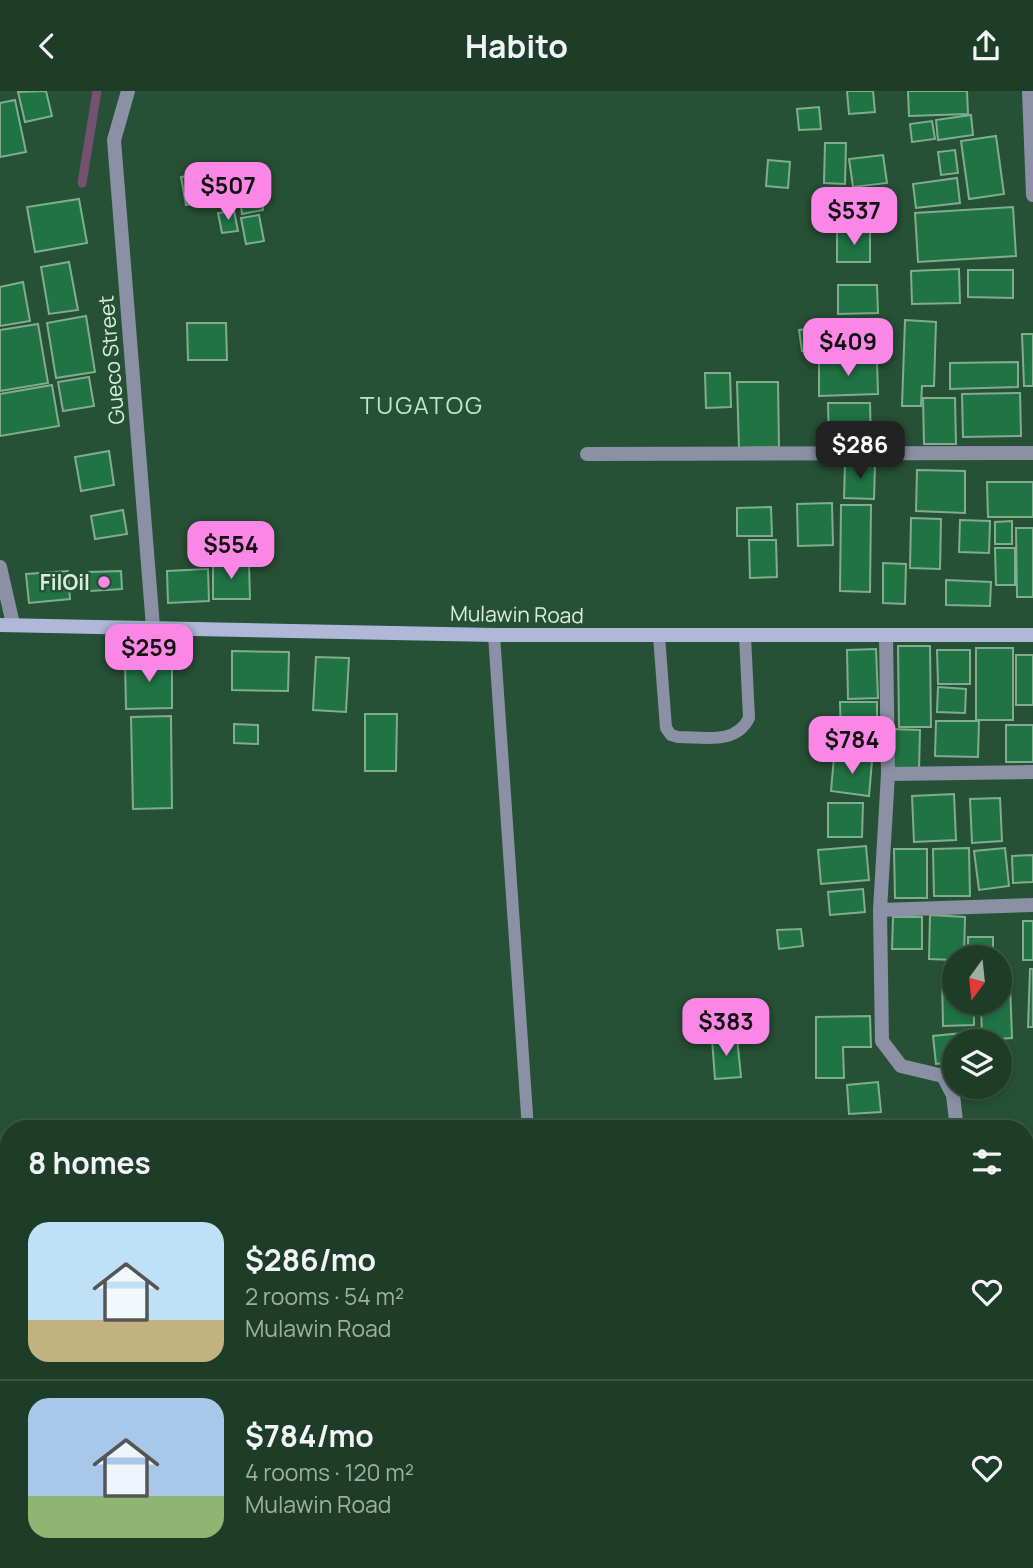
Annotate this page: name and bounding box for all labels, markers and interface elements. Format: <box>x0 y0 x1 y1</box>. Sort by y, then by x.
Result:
text: Habito <box>465 24 568 68</box>
icon: back <box>28 27 66 65</box>
icon: share <box>967 27 1005 65</box>
pin: $507 <box>187 163 269 222</box>
text: $507 <box>200 169 256 201</box>
pin: $537 <box>813 187 895 247</box>
text: $537 <box>827 194 881 226</box>
street label: Gueco Street <box>91 294 131 426</box>
pin: $409 <box>807 319 889 378</box>
text: $409 <box>819 325 877 357</box>
district label: TUGATOG <box>360 388 484 421</box>
pin: $286 <box>819 421 901 481</box>
text: $286 <box>832 428 888 460</box>
pin: $554 <box>190 521 272 581</box>
text: $554 <box>203 528 259 560</box>
place label: FilOil <box>40 568 90 596</box>
marker: FilOil <box>96 574 112 590</box>
street label: Mulawin Road <box>450 599 584 629</box>
pin: $259 <box>108 625 190 684</box>
text: $259 <box>121 631 177 663</box>
pin: $784 <box>811 717 893 776</box>
text: $784 <box>825 723 879 755</box>
north arrow <box>942 945 1012 1015</box>
map controls <box>942 945 1012 1099</box>
pin: $383 <box>685 999 767 1058</box>
text: $383 <box>698 1005 754 1037</box>
button: layers <box>942 1029 1012 1099</box>
text: 8 homes <box>28 1142 151 1183</box>
icon: filters <box>968 1143 1006 1181</box>
text: $286/mo <box>245 1239 376 1280</box>
icon: home <box>84 1250 168 1334</box>
icon: heart <box>968 1273 1006 1311</box>
text: 2 rooms · 54 m² <box>245 1280 404 1312</box>
text: Mulawin Road <box>245 1312 391 1344</box>
text: $784/mo <box>245 1415 374 1456</box>
icon: home <box>84 1426 168 1510</box>
icon: heart <box>968 1449 1006 1487</box>
text: 4 rooms · 120 m² <box>245 1456 414 1488</box>
text: Mulawin Road <box>245 1488 391 1520</box>

